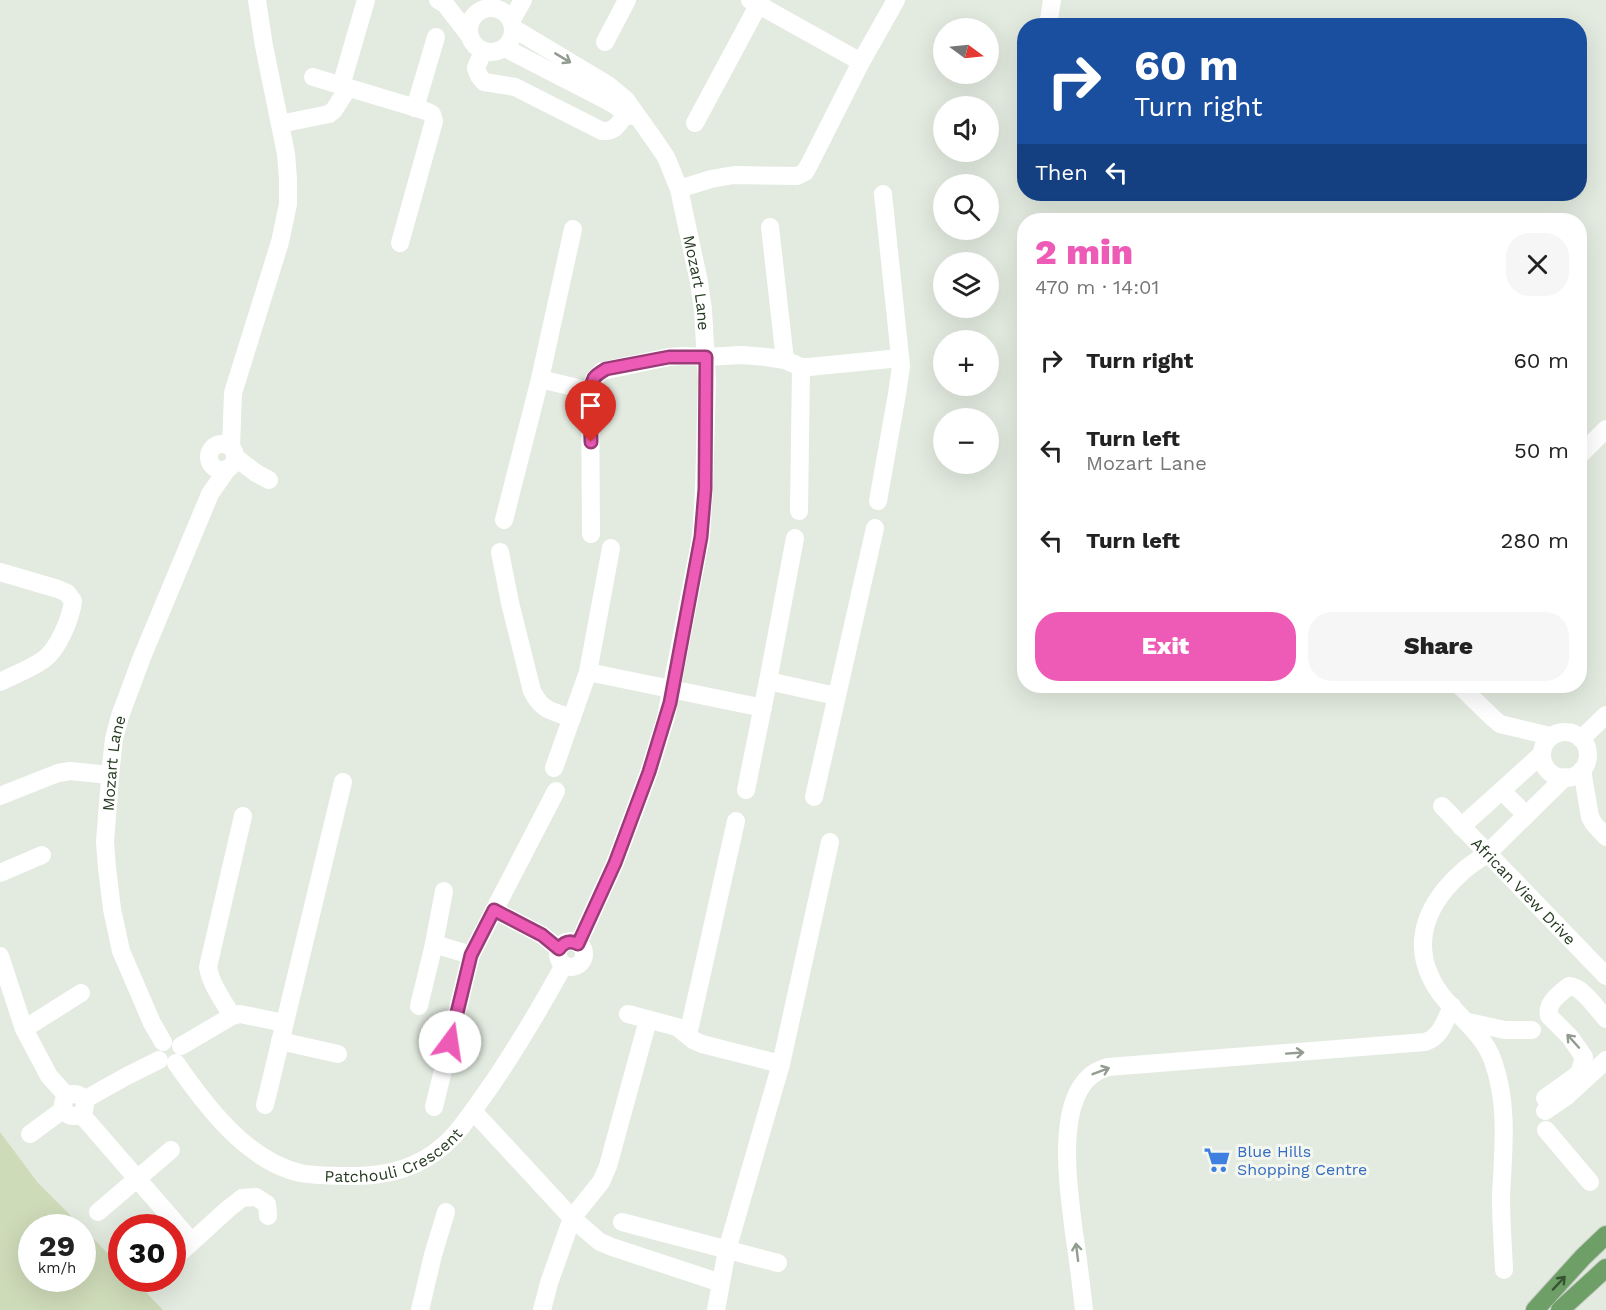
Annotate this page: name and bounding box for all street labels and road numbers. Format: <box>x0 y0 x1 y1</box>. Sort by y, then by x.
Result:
street label: Mozart Lane <box>679 233 713 331</box>
street label: Mozart Lane <box>98 713 130 812</box>
street label: African View Drive <box>1467 834 1580 949</box>
street label: Patchouli Crescent <box>324 1124 466 1186</box>

